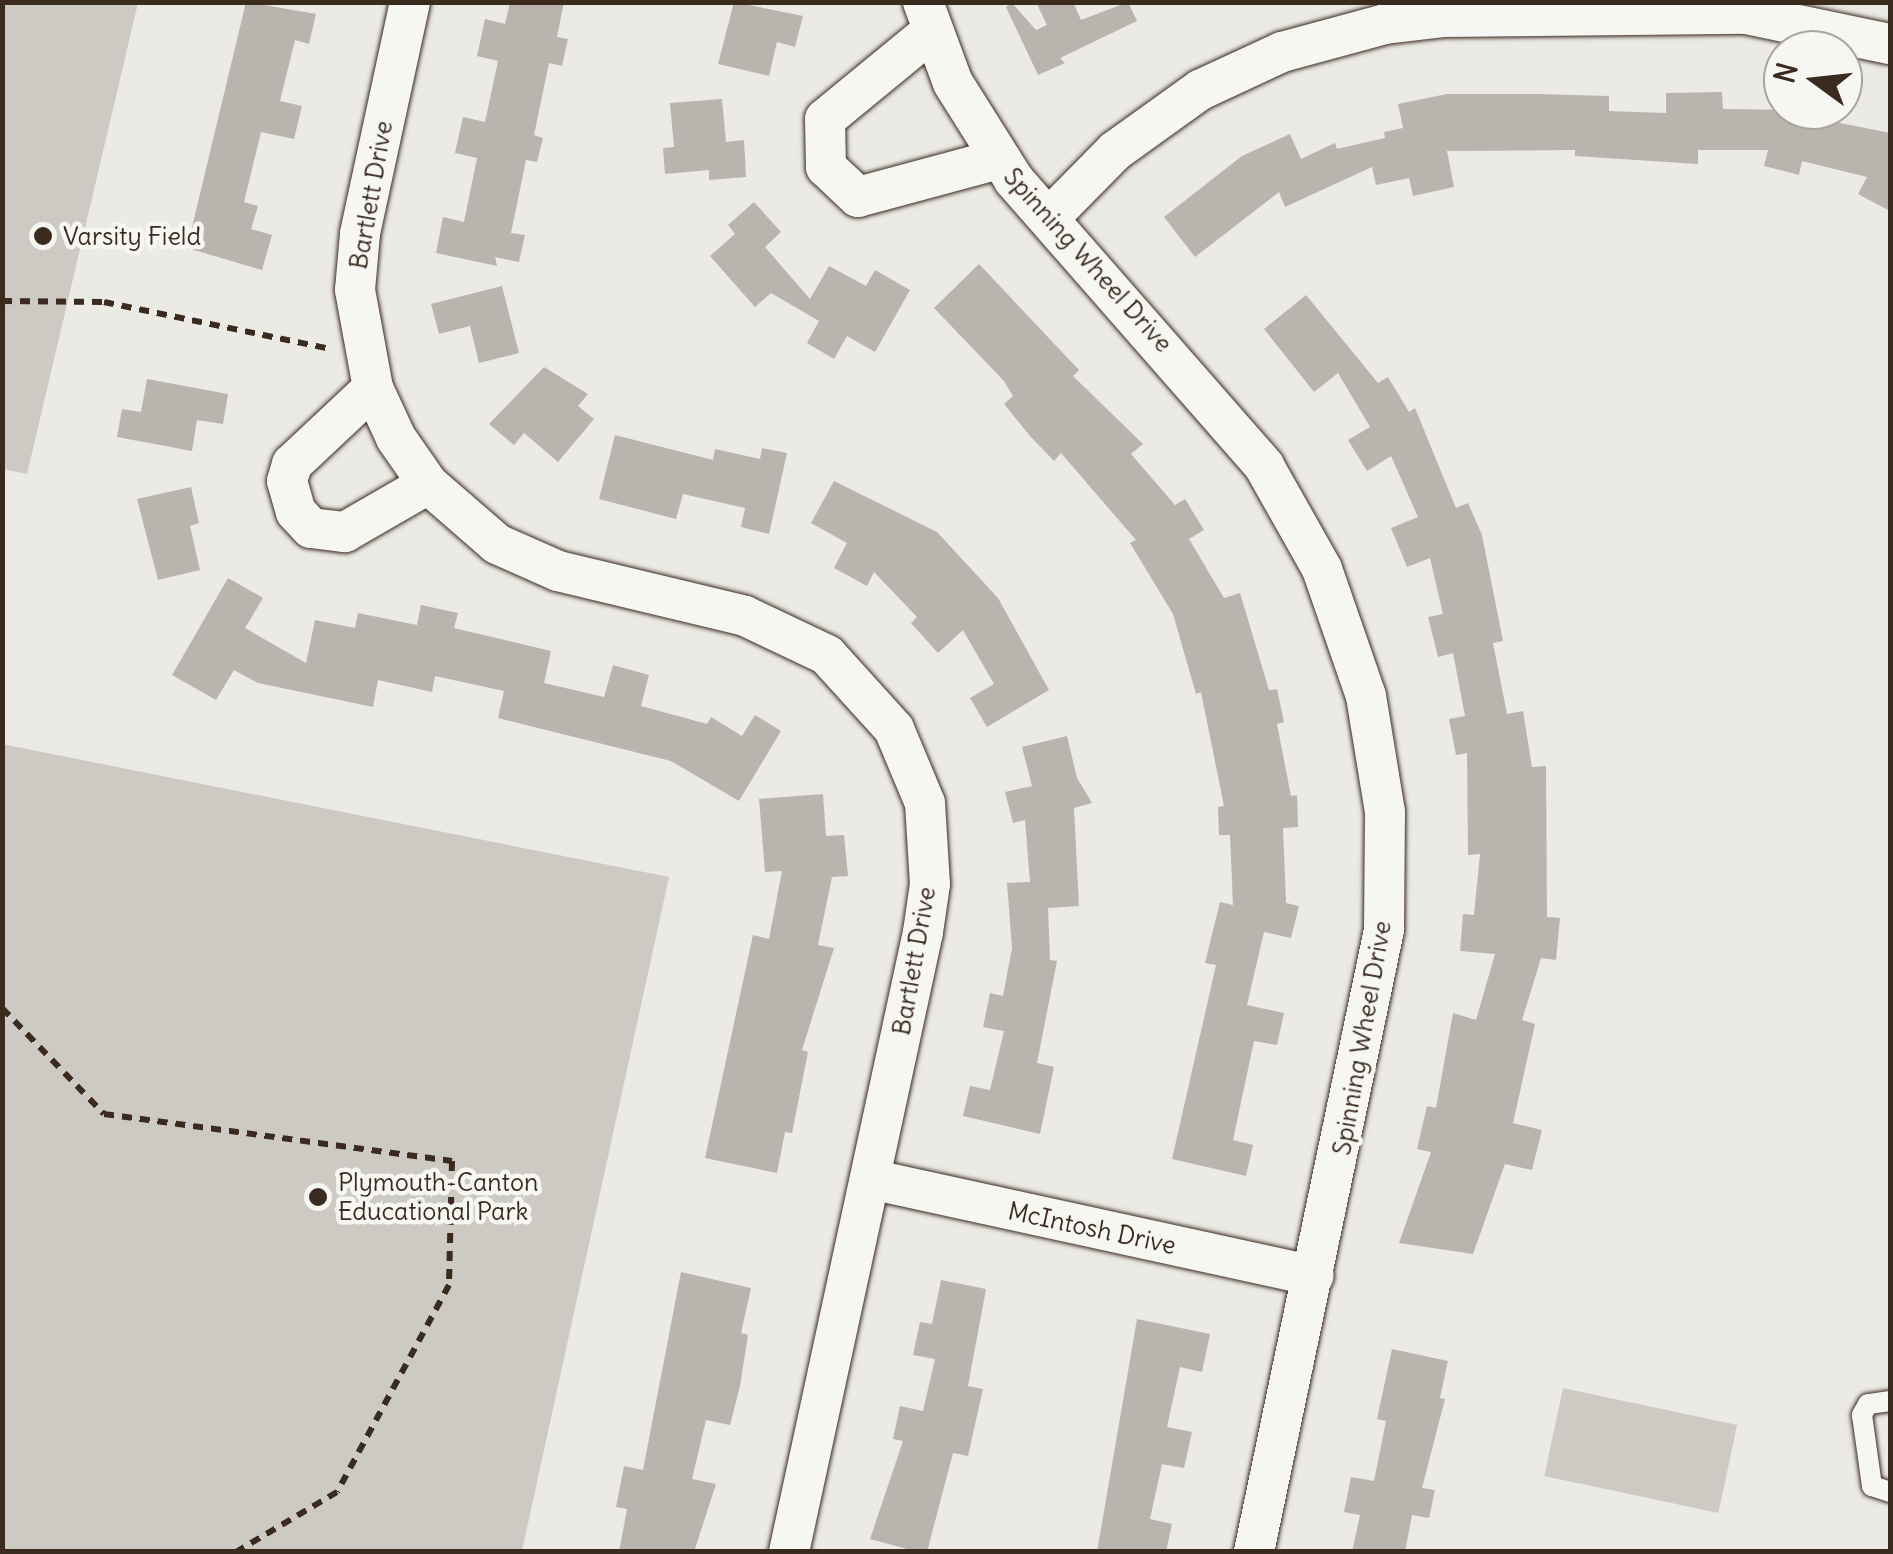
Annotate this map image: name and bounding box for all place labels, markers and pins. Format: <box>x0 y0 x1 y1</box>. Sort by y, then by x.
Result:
place label: Varsity Field <box>63 221 201 251</box>
marker: Varsity Field <box>32 225 54 247</box>
place label: Plymouth-Canton Educational Park <box>338 1168 538 1227</box>
marker: Plymouth-Canton Educational Park <box>307 1186 329 1208</box>

